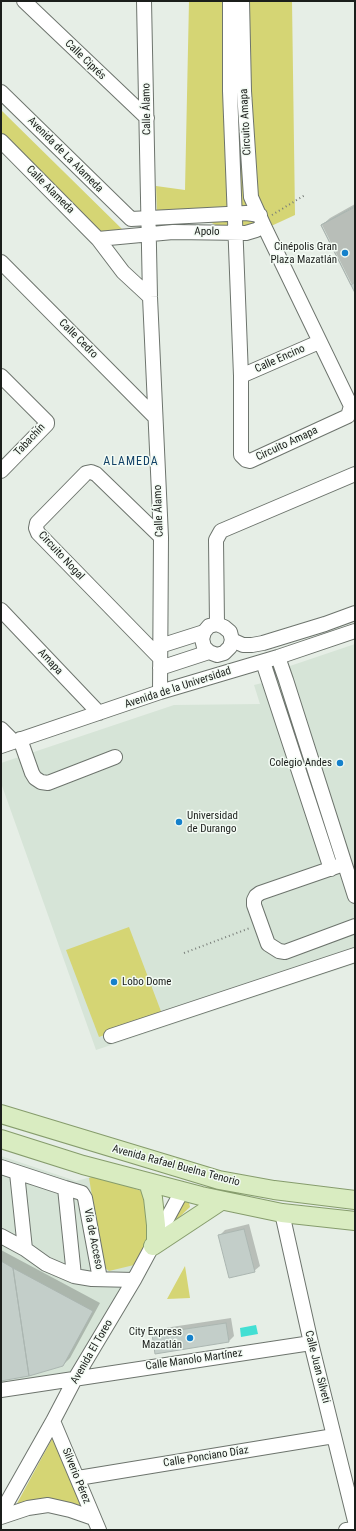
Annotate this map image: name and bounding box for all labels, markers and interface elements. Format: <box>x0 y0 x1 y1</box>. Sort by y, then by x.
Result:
street label: Calle Ciprés <box>62 37 108 83</box>
street label: Calle Álamo <box>140 83 154 135</box>
street label: Circuito Amapa <box>238 88 254 156</box>
street label: Avenida de La Alameda <box>24 114 106 196</box>
street label: Calle Alameda <box>23 163 77 217</box>
street label: Apolo <box>194 225 220 239</box>
place label: Cinépolis Gran Plaza Mazatlán <box>270 240 337 266</box>
marker: Cinépolis Gran Plaza Mazatlán <box>340 248 350 258</box>
street label: Calle Cedro <box>56 317 100 361</box>
street label: Calle Encino <box>253 342 307 376</box>
street label: Tabachín <box>12 421 48 459</box>
street label: Circuito Amapa <box>254 424 320 464</box>
district label: ALAMEDA <box>103 455 159 469</box>
street label: Calle Álamo <box>151 485 167 537</box>
street label: Circuito Nogal <box>35 529 87 583</box>
street label: Amapa <box>35 646 65 678</box>
street label: Avenida de la Universidad <box>123 665 233 711</box>
place label: Colegio Andes <box>269 756 332 770</box>
marker: Colegio Andes <box>335 758 345 768</box>
place label: Universidad de Durango <box>187 809 238 835</box>
marker: Universidad de Durango <box>174 817 184 827</box>
place label: Lobo Dome <box>122 975 171 989</box>
marker: Lobo Dome <box>109 977 119 987</box>
street label: Avenida Rafael Buelna Tenorio <box>111 1143 241 1189</box>
street label: Vía de Acceso <box>81 1207 105 1271</box>
street label: Avenida El Toreo <box>68 1317 116 1387</box>
place label: City Express Mazatlán <box>129 1325 182 1351</box>
street label: Calle Juan Silveti <box>302 1329 332 1405</box>
marker: City Express Mazatlán <box>185 1333 195 1343</box>
street label: Calle Manolo Martínez <box>145 1347 243 1373</box>
street label: Calle Ponciano Díaz <box>162 1444 250 1470</box>
street label: Silverio Pérez <box>59 1446 93 1506</box>

